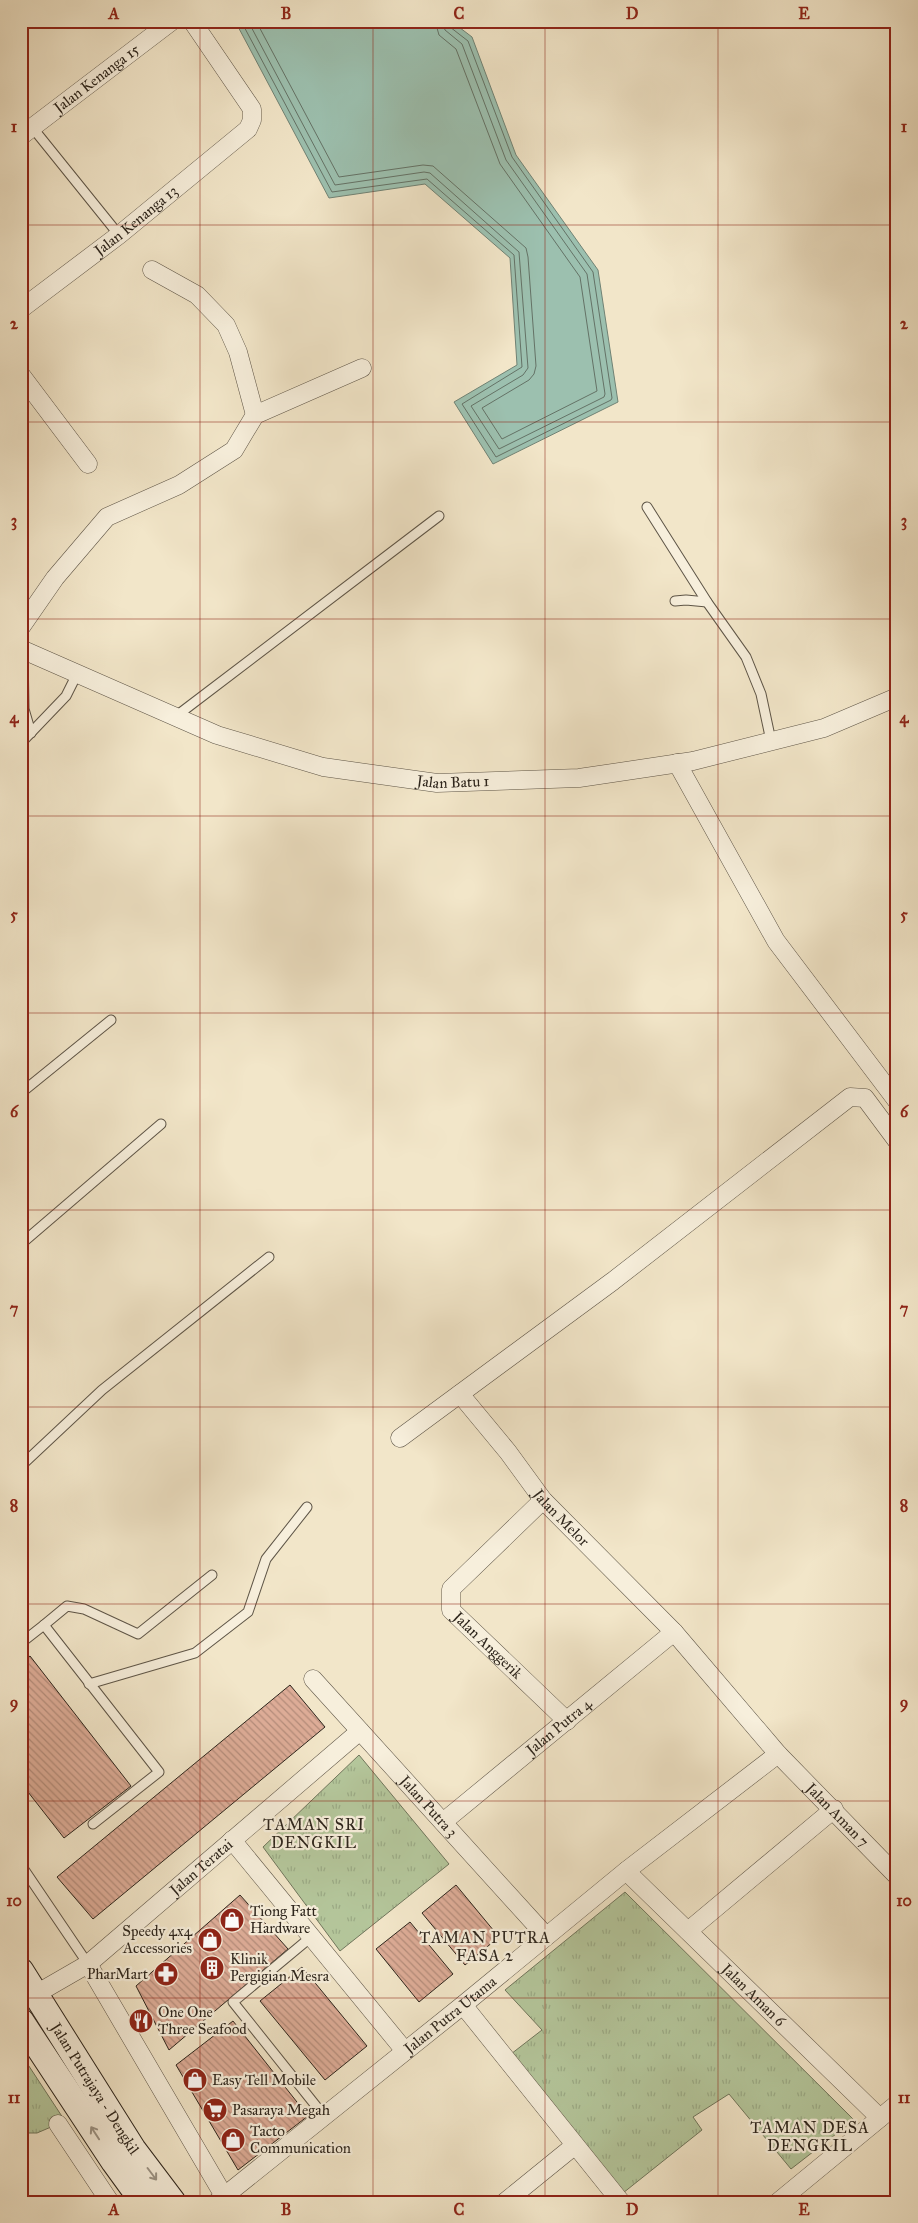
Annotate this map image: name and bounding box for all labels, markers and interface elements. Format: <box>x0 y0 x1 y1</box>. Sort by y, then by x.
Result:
text: A <box>108 4 120 23</box>
text: B <box>281 4 291 23</box>
text: C <box>454 4 465 23</box>
text: D <box>626 4 639 23</box>
text: E <box>798 4 810 23</box>
street label: Jalan Kenanga 15 <box>49 40 143 119</box>
text: 1 <box>11 117 18 136</box>
text: 1 <box>901 117 908 136</box>
street label: Jalan Kenanga 13 <box>89 182 181 261</box>
text: 2 <box>10 314 19 333</box>
text: 2 <box>900 314 909 333</box>
text: 3 <box>11 511 17 531</box>
text: 3 <box>901 511 907 531</box>
text: 4 <box>10 708 20 728</box>
text: 4 <box>900 708 910 728</box>
street label: Jalan Batu 1 <box>414 771 490 792</box>
text: 5 <box>10 905 18 924</box>
text: 5 <box>900 905 908 924</box>
text: 6 <box>10 1102 19 1121</box>
text: 6 <box>900 1102 909 1121</box>
text: 7 <box>10 1299 19 1318</box>
text: 7 <box>900 1299 909 1318</box>
street label: Jalan Melor <box>527 1484 593 1550</box>
text: 8 <box>10 1496 18 1515</box>
text: 8 <box>900 1496 908 1515</box>
street label: Jalan Anggerik <box>447 1607 526 1683</box>
text: 9 <box>10 1693 18 1713</box>
text: 9 <box>900 1693 908 1713</box>
street label: Jalan Putra 4 <box>521 1694 596 1761</box>
street label: Jalan Putra 3 <box>394 1770 461 1841</box>
street label: Jalan Aman 7 <box>800 1778 873 1851</box>
district label: TAMAN SRI DENGKIL <box>263 1815 365 1852</box>
street label: Jalan Teratai <box>165 1835 236 1901</box>
text: 10 <box>6 1891 22 1910</box>
text: 10 <box>896 1891 912 1910</box>
place label: Tiong Fatt Hardware <box>250 1902 317 1937</box>
shop icon: Tiong Fatt Hardware <box>219 1907 245 1933</box>
place label: Speedy 4x4 Accessories <box>122 1922 193 1957</box>
shop icon: Speedy 4x4 Accessories <box>197 1927 223 1953</box>
district label: TAMAN PUTRA FASA 2 <box>419 1928 551 1965</box>
place label: Klinik Pergigian Mesra <box>230 1950 330 1985</box>
building icon: Klinik Pergigian Mesra <box>199 1955 225 1981</box>
street label: Jalan Aman 6 <box>716 1959 790 2031</box>
pharmacy icon: PharMart <box>153 1961 179 1987</box>
place label: PharMart <box>87 1965 149 1983</box>
street label: Jalan Putra Utama <box>399 1972 500 2059</box>
place label: One One Three Seafood <box>158 2003 247 2038</box>
restaurant icon: One One Three Seafood <box>128 2008 154 2034</box>
street label: Jalan Putrajaya - Dengkil <box>45 2018 144 2159</box>
shop icon: Easy Tell Mobile <box>182 2067 208 2093</box>
place label: Easy Tell Mobile <box>212 2071 316 2089</box>
text: 11 <box>8 2088 21 2107</box>
text: 11 <box>898 2088 911 2107</box>
supermarket icon: Pasaraya Megah <box>202 2097 228 2123</box>
place label: Pasaraya Megah <box>232 2101 331 2119</box>
district label: TAMAN DESA DENGKIL <box>750 2118 870 2155</box>
place label: Tacto Communication <box>250 2122 351 2157</box>
one-way arrow <box>90 2126 101 2140</box>
shop icon: Tacto Communication <box>220 2127 246 2153</box>
one-way arrow <box>147 2167 157 2181</box>
text: A <box>108 2200 120 2219</box>
text: B <box>281 2200 291 2219</box>
text: C <box>454 2200 465 2219</box>
text: D <box>626 2200 639 2219</box>
text: E <box>798 2200 810 2219</box>

